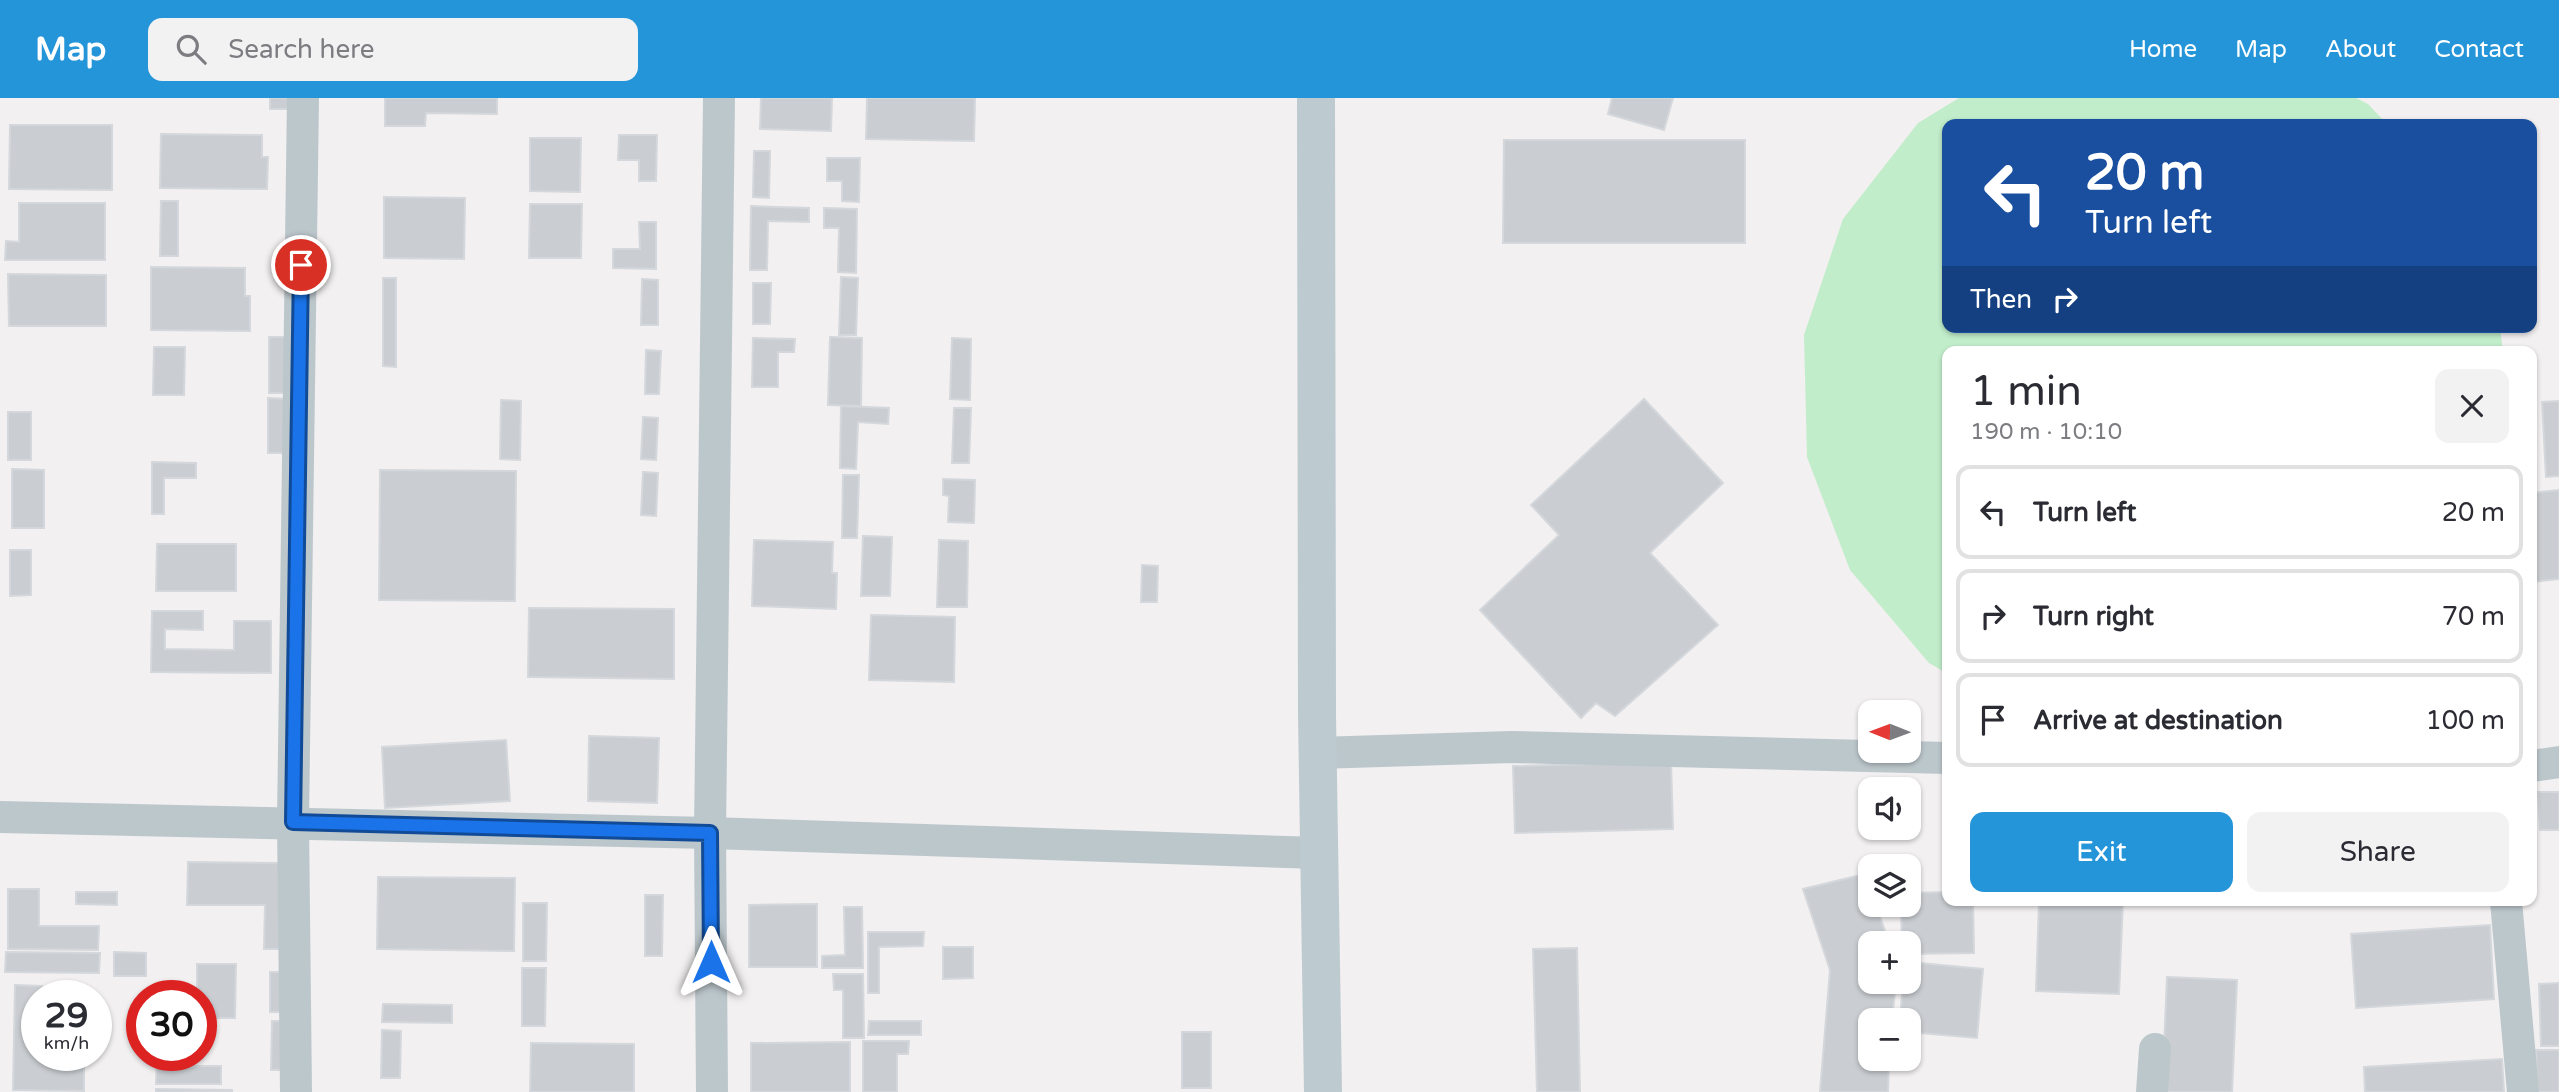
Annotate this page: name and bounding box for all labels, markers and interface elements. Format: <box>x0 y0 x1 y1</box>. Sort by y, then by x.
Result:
search box <box>148 18 638 81</box>
text: Map <box>35 30 106 69</box>
icon: search <box>172 30 210 68</box>
text: Search here <box>228 34 374 65</box>
text: Home <box>2129 35 2197 64</box>
text: Map <box>2235 35 2287 64</box>
text: About <box>2325 35 2396 64</box>
text: Contact <box>2434 35 2524 64</box>
text: 20 m <box>2085 144 2204 203</box>
icon: left <box>1970 147 2061 238</box>
text: Turn left <box>2085 204 2212 242</box>
pin <box>271 235 331 295</box>
icon: arrive <box>282 246 320 284</box>
icon: right <box>2046 280 2084 318</box>
text: Then <box>1970 284 2032 315</box>
text: 1 min <box>1970 366 2082 417</box>
button: close <box>2435 369 2509 443</box>
text: 190 m · 10:10 <box>1970 418 2122 446</box>
icon: left <box>1974 493 2012 531</box>
text: Turn left <box>2033 497 2136 528</box>
text: 20 m <box>2442 497 2505 528</box>
icon: right <box>1974 597 2012 635</box>
text: Turn right <box>2033 601 2154 632</box>
text: 70 m <box>2442 601 2505 632</box>
north arrow <box>1858 700 1922 763</box>
map controls <box>1858 700 1921 1071</box>
icon: arrive <box>1974 701 2012 739</box>
text: Arrive at destination <box>2033 705 2283 736</box>
text: 100 m <box>2425 705 2505 736</box>
button: sound <box>1858 777 1921 840</box>
button: Exit <box>1970 812 2233 892</box>
button: Share <box>2247 812 2509 892</box>
button: layers <box>1858 854 1921 917</box>
position arrow <box>674 925 748 999</box>
button: + <box>1858 931 1921 994</box>
speed limit sign: 30 <box>126 980 217 1071</box>
text: 29 <box>45 995 88 1037</box>
button: − <box>1858 1008 1921 1071</box>
text: km/h <box>44 1032 89 1054</box>

